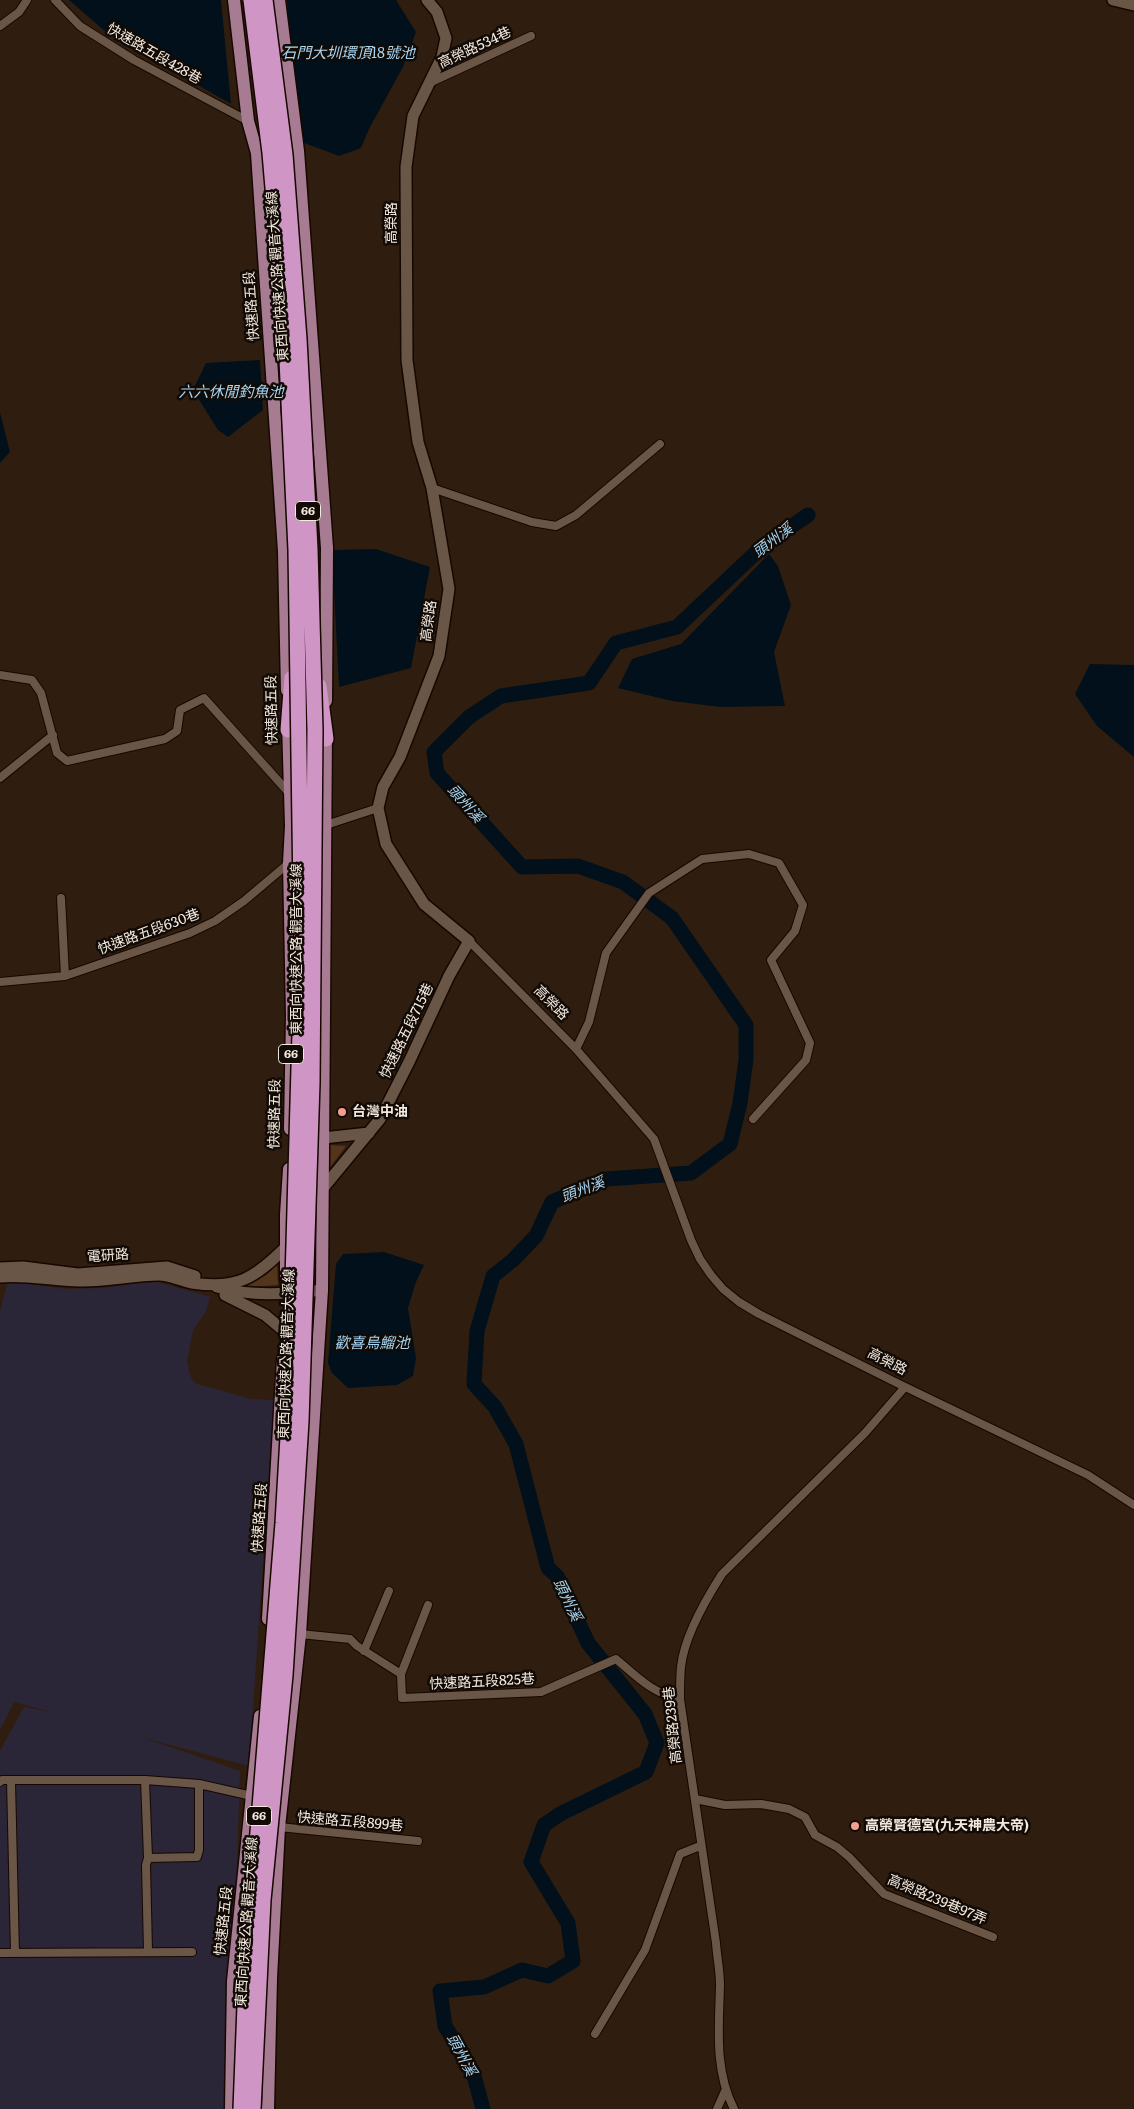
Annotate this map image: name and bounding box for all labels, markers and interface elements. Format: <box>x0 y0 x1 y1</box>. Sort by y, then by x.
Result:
street label: 快速路五段428巷 <box>104 20 204 88</box>
street label: 高榮路534巷 <box>436 24 514 72</box>
water label: 石門大圳環頂18號池 <box>281 45 415 63</box>
street label: 東西向快速公路 觀音大溪線 <box>264 190 292 362</box>
street label: 高榮路 <box>384 202 400 244</box>
street label: 快速路五段 <box>241 270 263 342</box>
water label: 六六休閒釣魚池 <box>179 384 283 402</box>
road number: 66 <box>296 502 320 520</box>
water label: 頭州溪 <box>750 520 796 562</box>
street label: 高榮路 <box>418 599 440 643</box>
street label: 快速路五段 <box>263 675 281 745</box>
water label: 頭州溪 <box>443 781 487 827</box>
street label: 東西向快速公路 觀音大溪線 <box>289 864 305 1034</box>
street label: 快速路五段630巷 <box>96 906 202 958</box>
street label: 快速路五段715巷 <box>377 981 437 1081</box>
street label: 高榮路 <box>530 982 572 1024</box>
road number: 66 <box>278 1044 304 1064</box>
street label: 快速路五段 <box>266 1079 284 1149</box>
place label: 台灣中油 <box>352 1104 408 1120</box>
marker: 台灣中油 <box>336 1106 348 1118</box>
water label: 頭州溪 <box>559 1174 607 1206</box>
street label: 電研路 <box>86 1246 130 1266</box>
street label: 東西向快速公路 觀音大溪線 <box>276 1268 298 1440</box>
water label: 歡喜烏鰡池 <box>335 1335 409 1353</box>
street label: 高榮路 <box>864 1345 910 1379</box>
street label: 快速路五段 <box>249 1482 271 1554</box>
water label: 頭州溪 <box>549 1576 585 1624</box>
street label: 快速路五段825巷 <box>429 1671 535 1693</box>
street label: 高榮路239巷 <box>661 1685 685 1765</box>
road number: 66 <box>246 1806 272 1825</box>
street label: 快速路五段899巷 <box>296 1809 404 1835</box>
place label: 高榮賢德宮(九天神農大帝) <box>865 1818 1029 1834</box>
marker: 高榮賢德宮(九天神農大帝) <box>849 1820 861 1832</box>
street label: 東西向快速公路 觀音大溪線 <box>233 1836 261 2008</box>
street label: 高榮路239巷97弄 <box>885 1872 989 1928</box>
street label: 快速路五段 <box>212 1885 236 1957</box>
water label: 頭州溪 <box>442 2031 480 2079</box>

